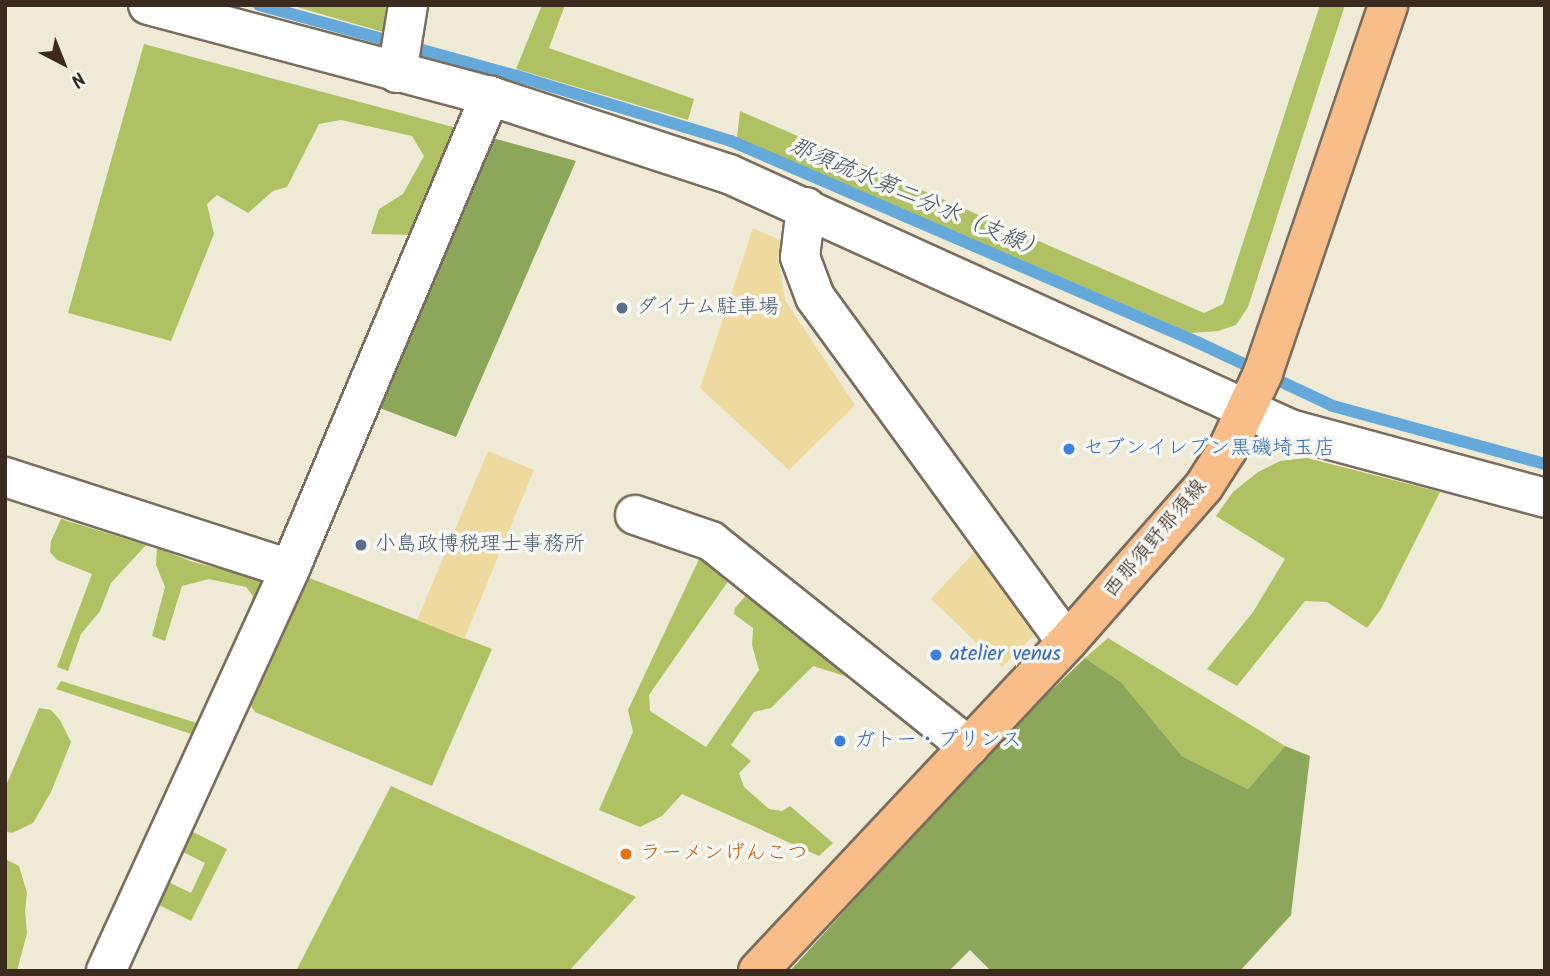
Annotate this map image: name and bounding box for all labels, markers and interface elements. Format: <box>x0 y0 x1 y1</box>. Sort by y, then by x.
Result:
north arrow <box>28 28 98 98</box>
text: N <box>63 63 92 94</box>
water label: 那須疏水第二分水（支線） <box>785 132 1049 266</box>
place label: ダイナム駐車場 <box>636 295 783 321</box>
marker: ダイナム駐車場 <box>614 300 630 316</box>
place label: セブンイレブン黒磯埼玉店 <box>1083 436 1335 462</box>
marker: セブンイレブン黒磯埼玉店 <box>1061 441 1077 457</box>
street label: 西那須野那須線 <box>1099 475 1213 603</box>
place label: 小島政博税理士事務所 <box>375 532 585 558</box>
marker: 小島政博税理士事務所 <box>353 537 369 553</box>
place label: atelier venus <box>950 642 1061 668</box>
marker: atelier venus <box>928 647 944 663</box>
place label: ガトー・プリンス <box>854 728 1022 754</box>
marker: ガトー・プリンス <box>832 733 848 749</box>
place label: ラーメンげんこつ <box>640 841 808 867</box>
marker: ラーメンげんこつ <box>618 846 634 862</box>

